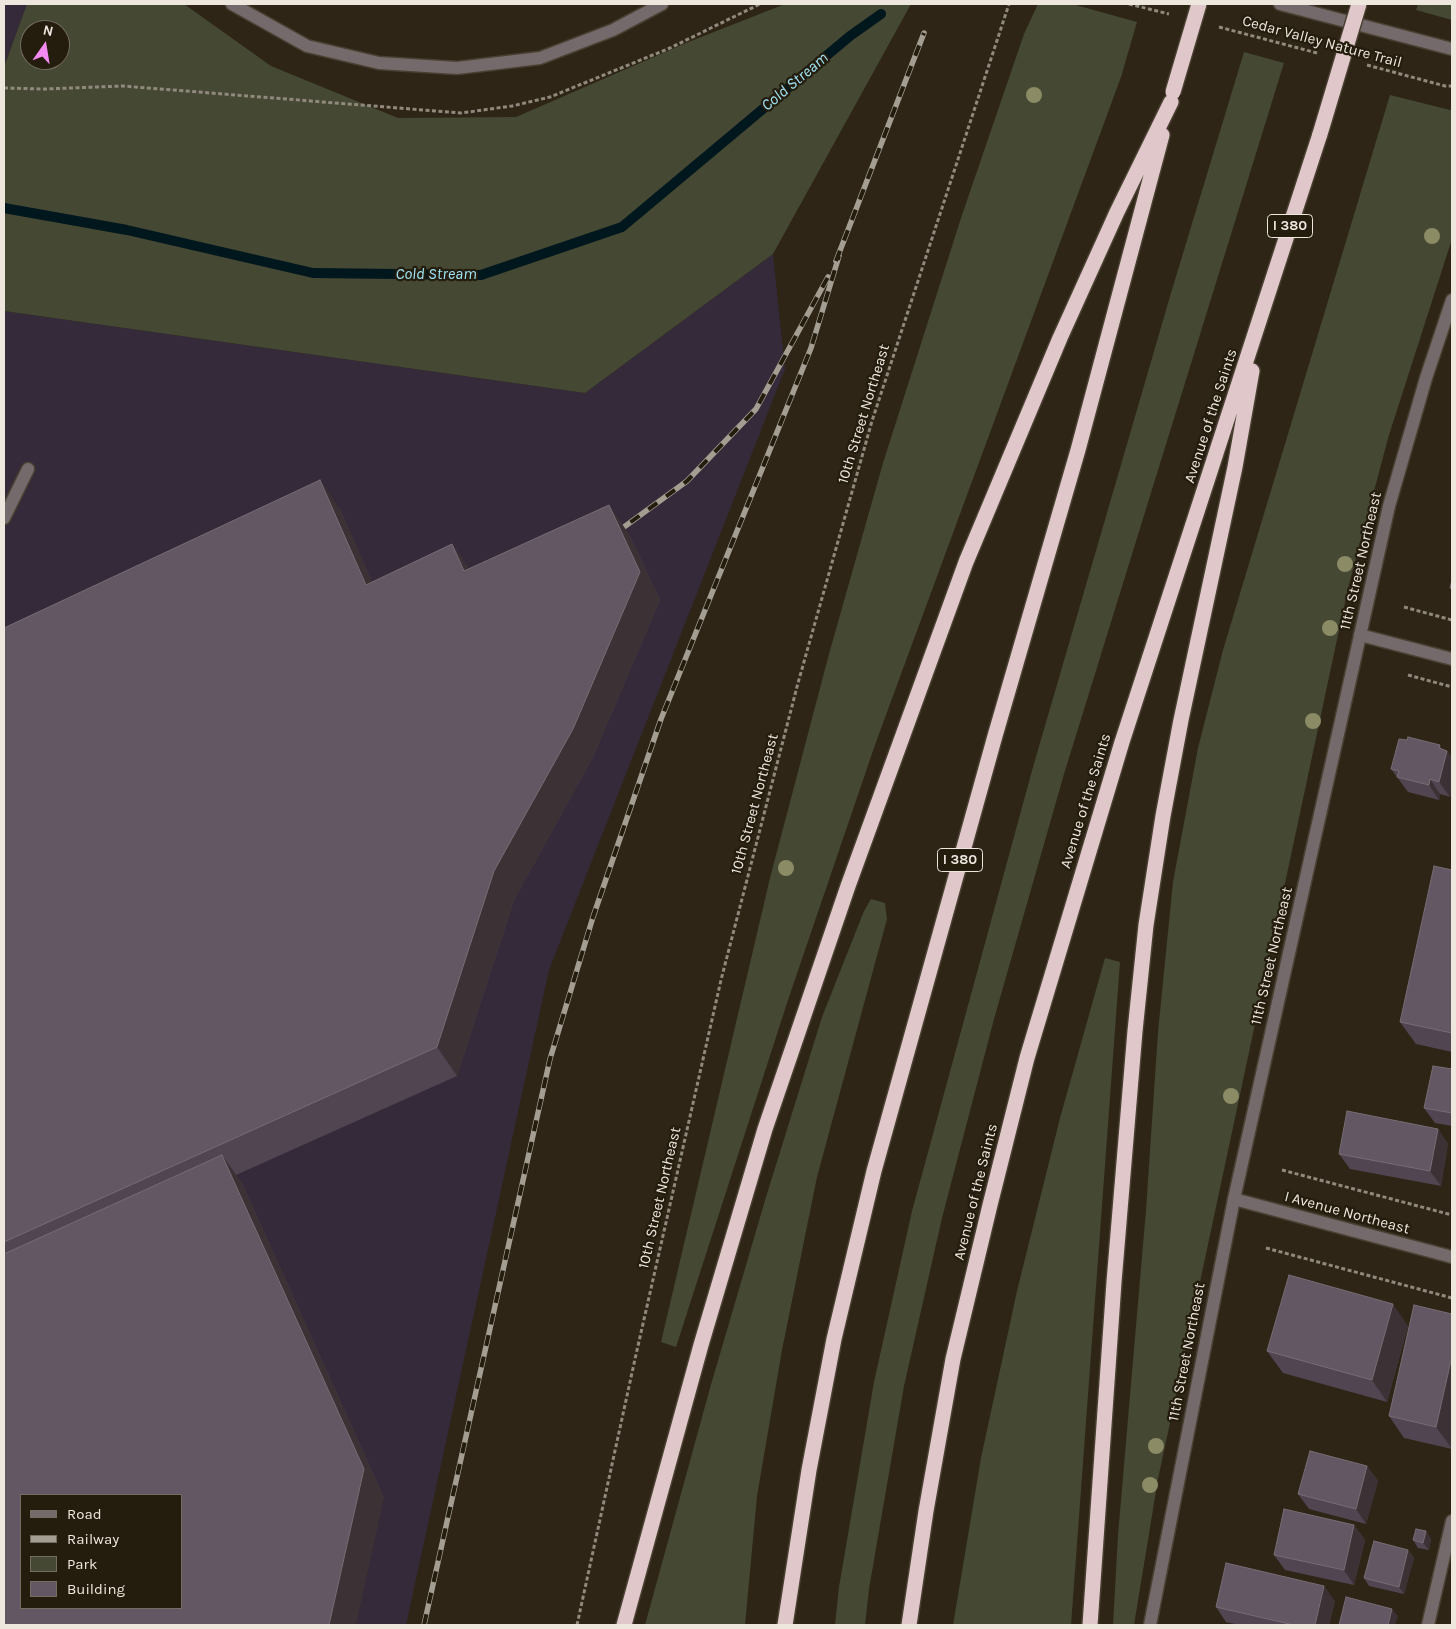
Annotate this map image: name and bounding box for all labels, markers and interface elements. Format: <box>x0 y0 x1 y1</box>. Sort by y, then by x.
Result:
street label: Cedar Valley Nature Trail <box>1240 12 1404 72</box>
north arrow <box>20 20 70 70</box>
text: N <box>41 21 55 40</box>
water label: Cold Stream <box>758 49 832 115</box>
road number: I 380 <box>1268 215 1312 238</box>
water label: Cold Stream <box>395 264 477 284</box>
street label: 10th Street Northeast <box>834 342 894 486</box>
street label: Avenue of the Saints <box>1181 347 1241 485</box>
street label: 11th Street Northeast <box>1336 490 1386 632</box>
street label: Avenue of the Saints <box>1057 731 1115 871</box>
street label: 10th Street Northeast <box>728 732 782 876</box>
road number: I 380 <box>938 848 982 872</box>
street label: 11th Street Northeast <box>1247 885 1297 1027</box>
street label: Avenue of the Saints <box>950 1122 1002 1262</box>
street label: 10th Street Northeast <box>635 1125 685 1271</box>
street label: I Avenue Northeast <box>1282 1188 1412 1238</box>
street label: 11th Street Northeast <box>1165 1281 1209 1423</box>
legend <box>20 1494 182 1609</box>
text: Road <box>67 1505 102 1523</box>
text: Railway <box>67 1530 119 1548</box>
text: Park <box>67 1555 97 1573</box>
text: Building <box>67 1580 125 1598</box>

